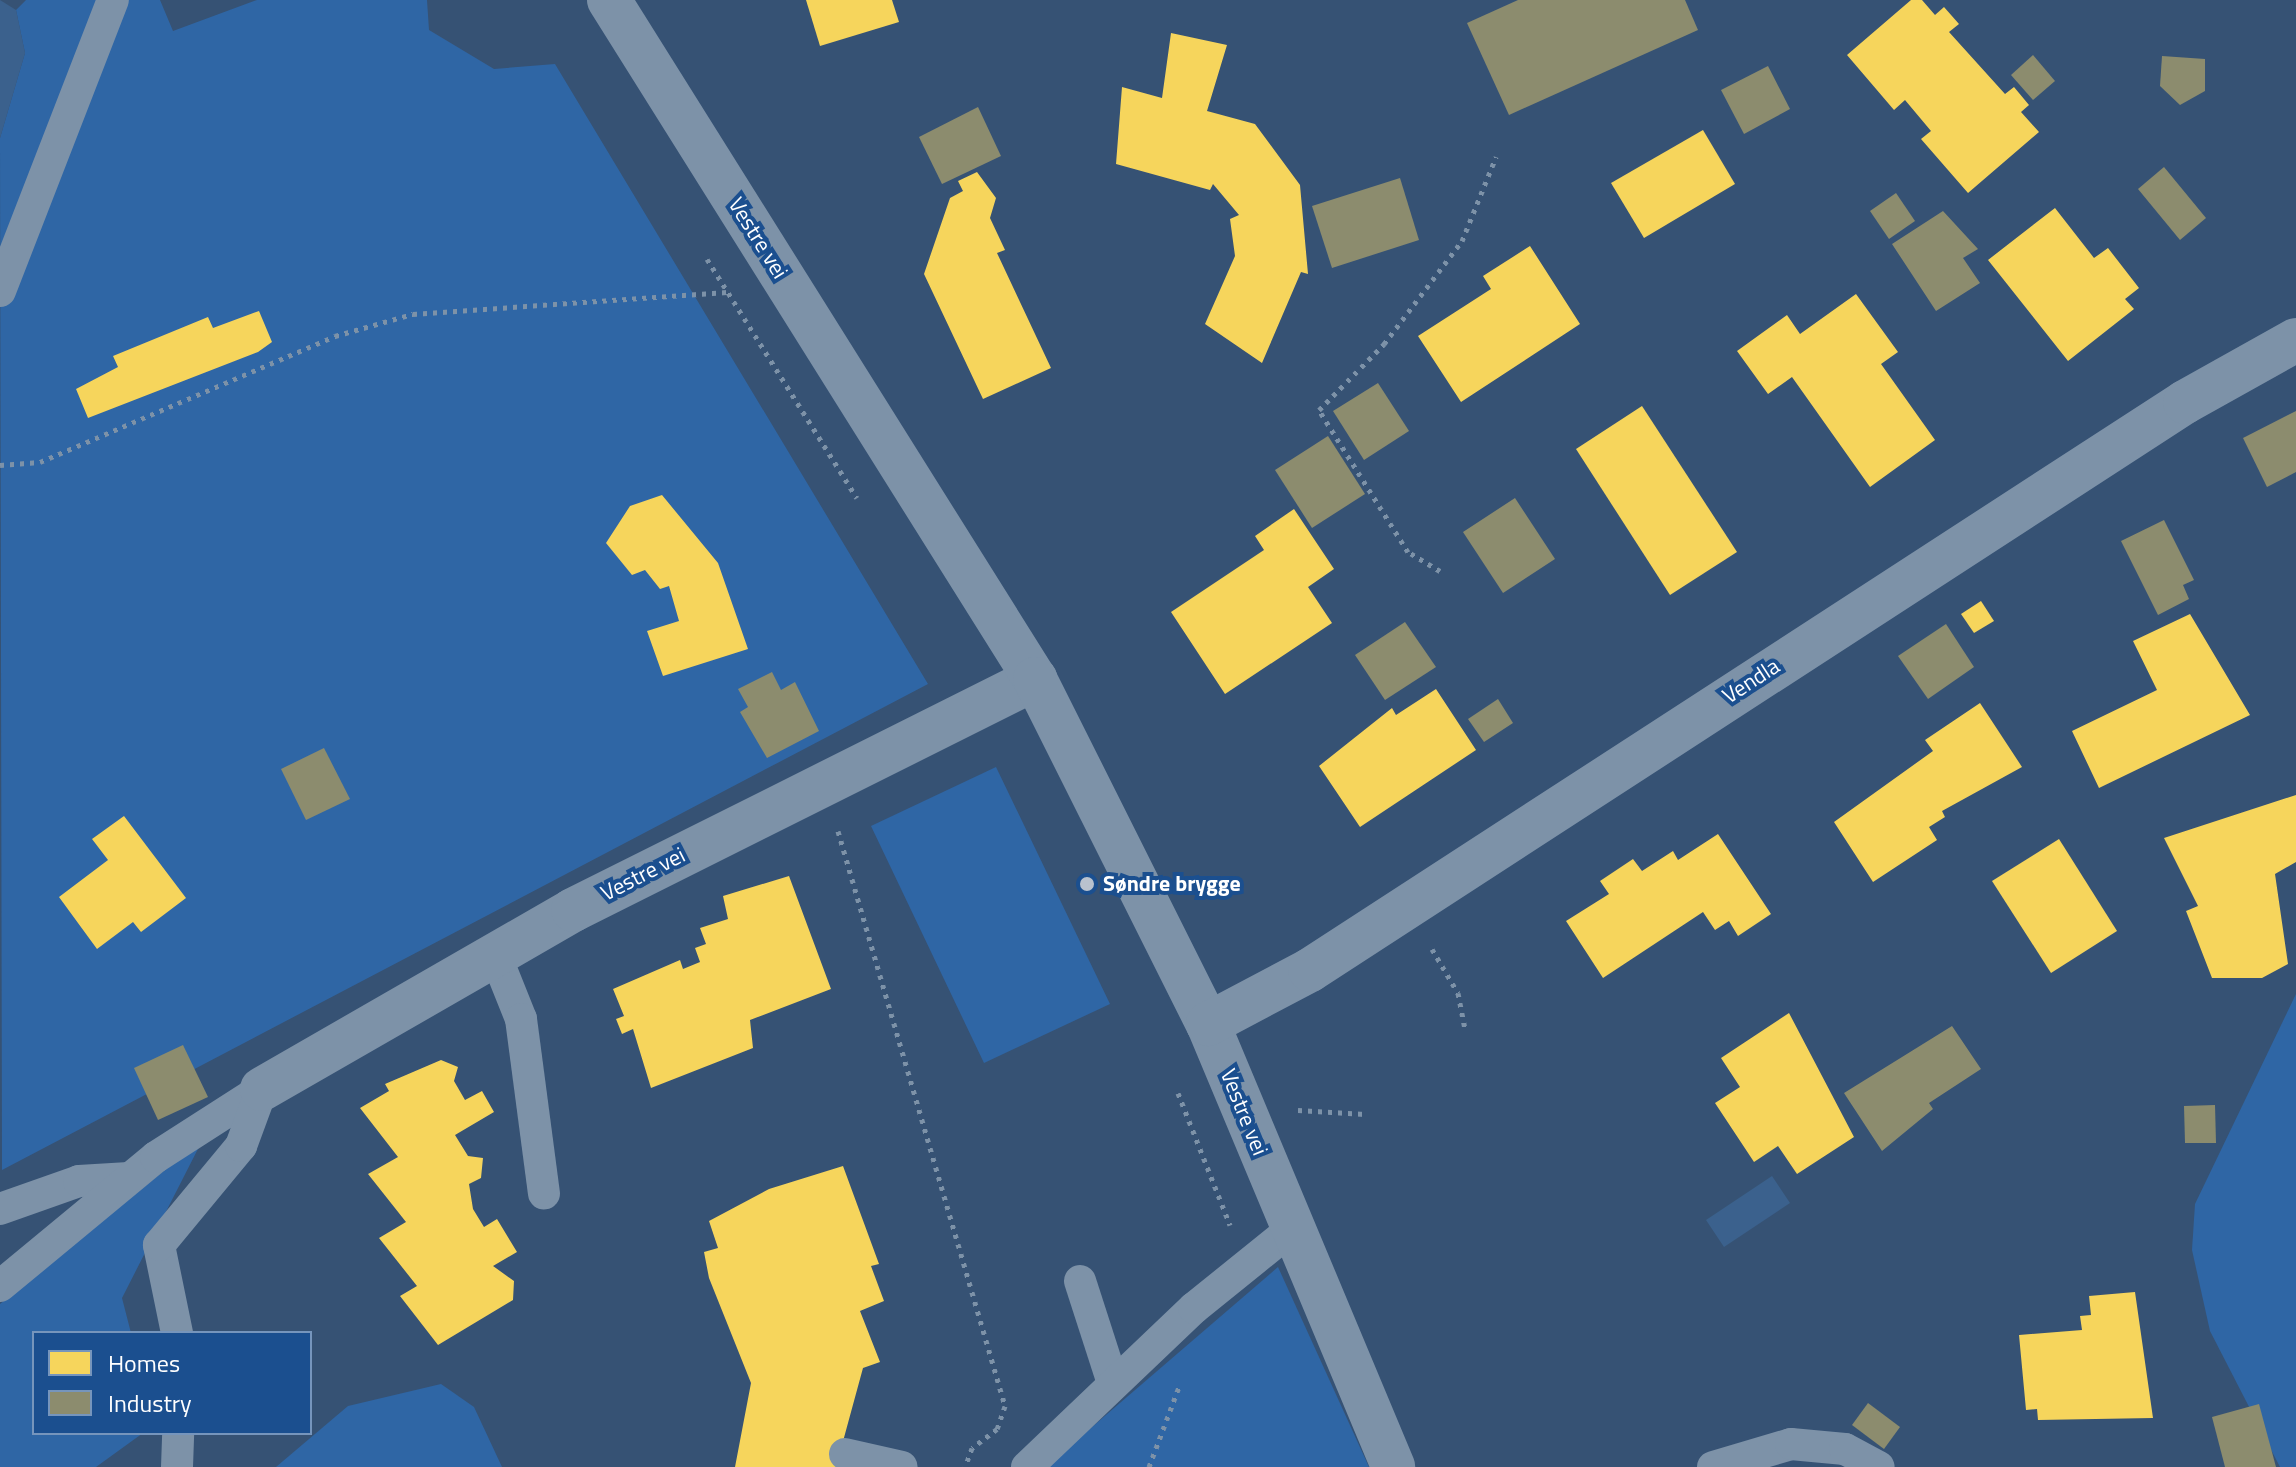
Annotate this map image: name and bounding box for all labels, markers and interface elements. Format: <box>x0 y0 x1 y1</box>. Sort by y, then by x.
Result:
street label: Vestre vei <box>723 192 793 284</box>
street label: Vendla <box>1717 653 1785 709</box>
street label: Vestre vei <box>597 842 689 906</box>
place label: Søndre brygge <box>1103 871 1241 897</box>
marker: Søndre brygge <box>1078 875 1096 893</box>
street label: Vestre vei <box>1215 1065 1273 1159</box>
legend <box>32 1331 312 1435</box>
text: Homes <box>108 1345 180 1381</box>
text: Industry <box>108 1385 192 1421</box>

